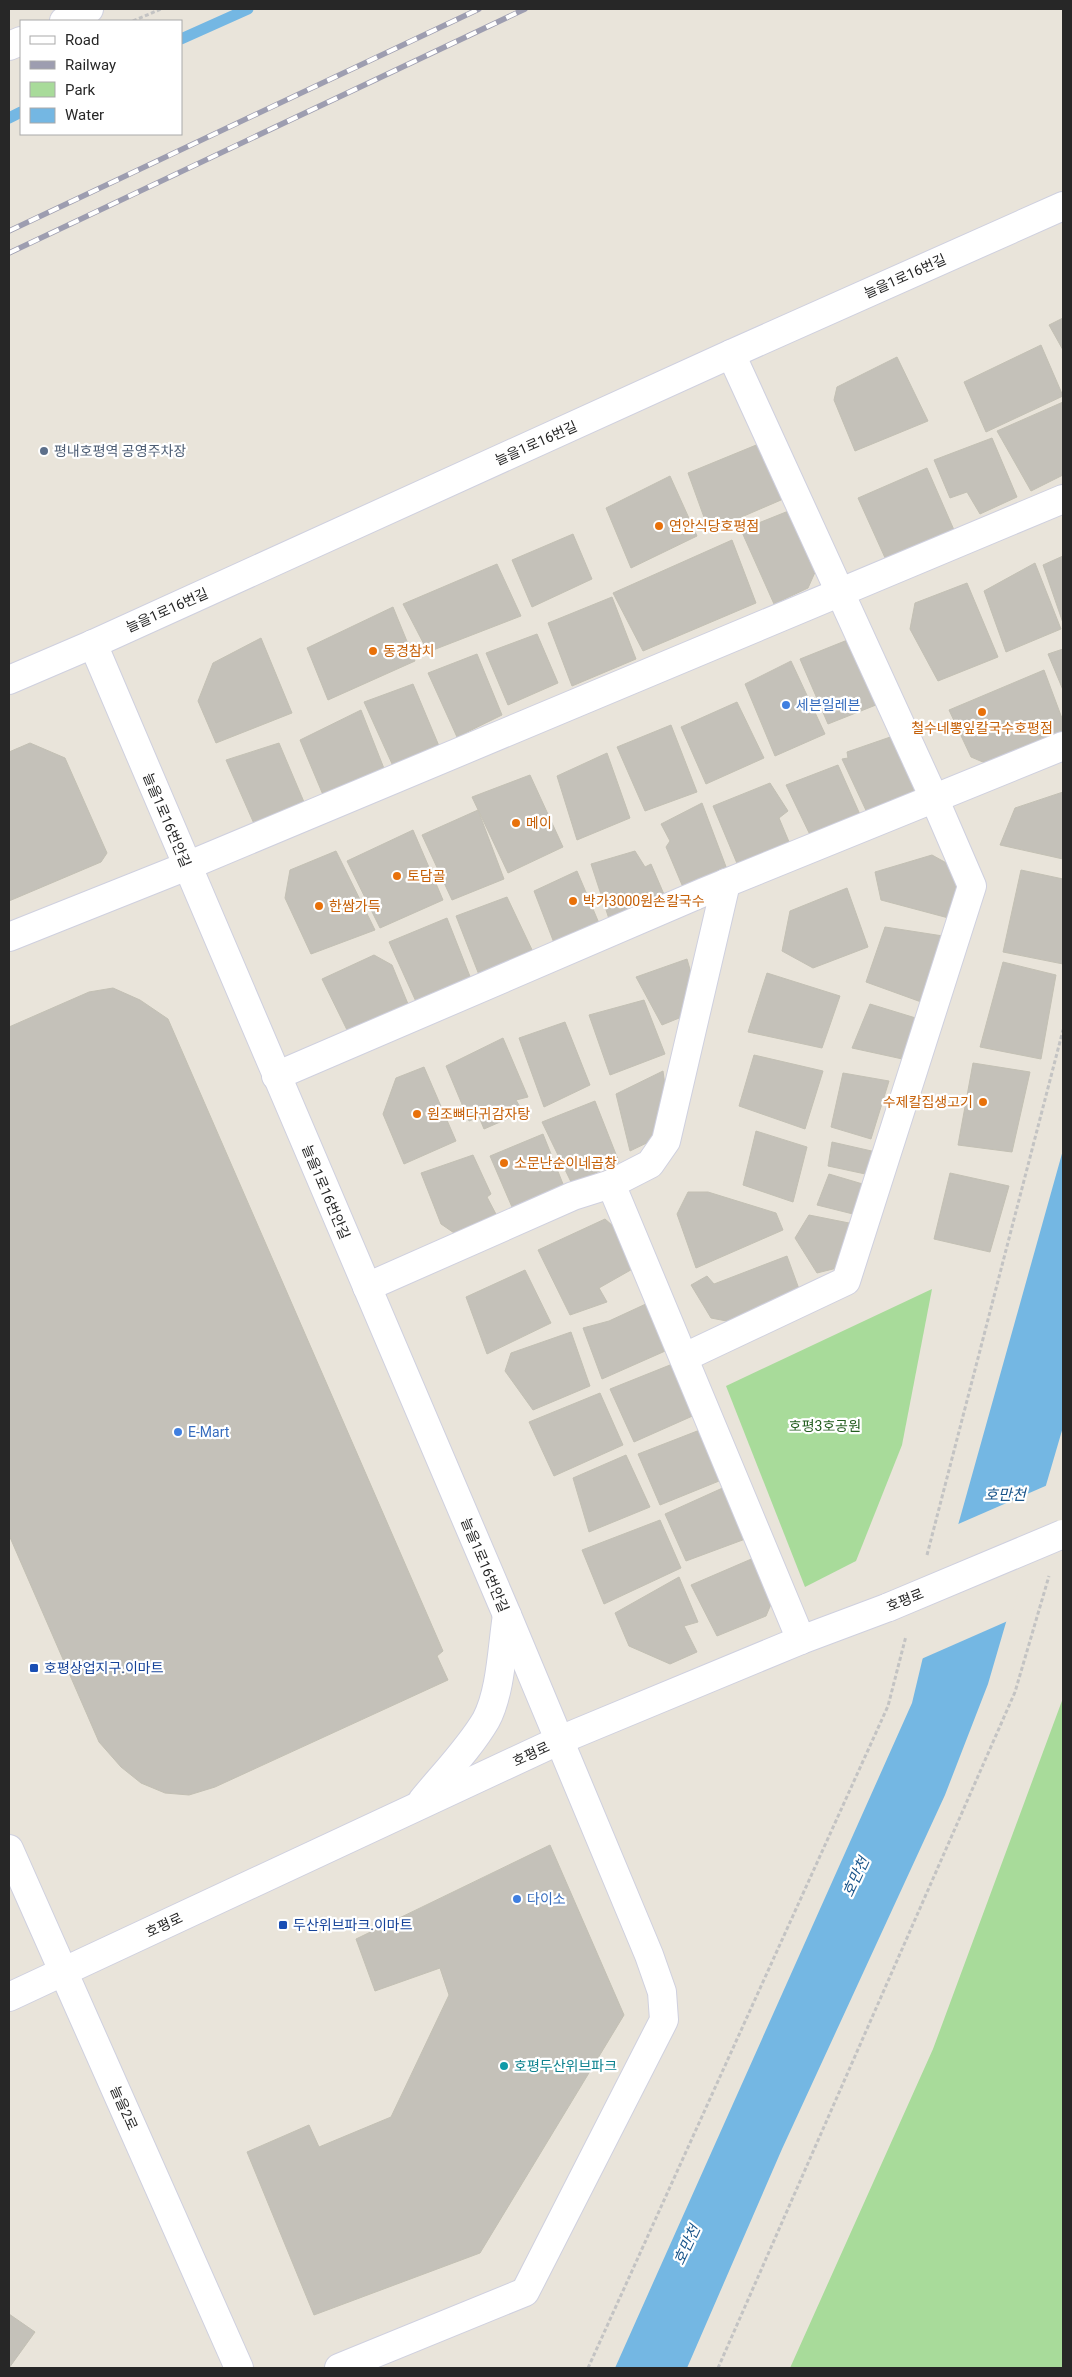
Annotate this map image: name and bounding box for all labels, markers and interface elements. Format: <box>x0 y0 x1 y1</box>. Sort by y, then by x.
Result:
legend <box>20 20 182 135</box>
text: Road <box>65 31 99 49</box>
text: Railway <box>65 56 116 74</box>
text: Park <box>65 81 96 99</box>
text: Water <box>65 106 104 124</box>
street label: 늘을1로16번길 <box>862 251 948 301</box>
street label: 늘을1로16번길 <box>493 418 579 468</box>
place label: 평내호평역 공영주차장 <box>54 443 186 459</box>
marker: 평내호평역 공영주차장 <box>38 445 50 457</box>
place label: 연안식당호평점 <box>669 518 759 534</box>
marker: 연안식당호평점 <box>653 520 665 532</box>
street label: 늘을1로16번길 <box>124 585 210 635</box>
place label: 동경참치 <box>383 643 435 659</box>
marker: 동경참치 <box>367 645 379 657</box>
place label: 세븐일레븐 <box>796 697 861 713</box>
marker: 세븐일레븐 <box>780 699 792 711</box>
marker: 철수네뽕잎칼국수호평점 <box>976 706 988 718</box>
place label: 철수네뽕잎칼국수호평점 <box>911 720 1053 736</box>
street label: 늘을1로16번안길 <box>140 770 194 870</box>
place label: 메이 <box>526 815 552 831</box>
marker: 메이 <box>510 817 522 829</box>
place label: 토담골 <box>407 868 446 884</box>
marker: 토담골 <box>391 870 403 882</box>
place label: 박가3000원손칼국수 <box>583 893 705 909</box>
marker: 박가3000원손칼국수 <box>567 895 579 907</box>
place label: 한쌈가득 <box>329 898 381 914</box>
marker: 한쌈가득 <box>313 900 325 912</box>
place label: 수제칼집생고기 <box>883 1094 973 1110</box>
marker: 수제칼집생고기 <box>977 1096 989 1108</box>
place label: 원조뼈다귀감자탕 <box>427 1106 530 1122</box>
marker: 원조뼈다귀감자탕 <box>411 1108 423 1120</box>
street label: 늘을1로16번안길 <box>299 1142 353 1242</box>
place label: 소문난순이네곱창 <box>514 1155 617 1171</box>
marker: 소문난순이네곱창 <box>498 1157 510 1169</box>
park label: 호평3호공원 <box>789 1418 861 1434</box>
place label: E-Mart <box>188 1424 230 1440</box>
marker: E-Mart <box>172 1426 184 1438</box>
water label: 호만천 <box>984 1486 1028 1504</box>
street label: 늘을1로16번안길 <box>458 1515 512 1615</box>
street label: 호평로 <box>884 1585 926 1615</box>
place label: 호평상업지구.이마트 <box>44 1660 164 1676</box>
marker: 호평상업지구.이마트 <box>28 1662 40 1674</box>
street label: 호평로 <box>510 1739 552 1769</box>
water label: 호만천 <box>839 1852 874 1900</box>
place label: 다이소 <box>527 1891 566 1907</box>
marker: 다이소 <box>511 1893 523 1905</box>
street label: 호평로 <box>143 1910 185 1940</box>
place label: 두산위브파크.이마트 <box>293 1917 413 1933</box>
marker: 두산위브파크.이마트 <box>277 1919 289 1931</box>
place label: 호평두산위브파크 <box>514 2058 617 2074</box>
marker: 호평두산위브파크 <box>498 2060 510 2072</box>
street label: 늘을2로 <box>107 2083 141 2133</box>
water label: 호만천 <box>670 2220 705 2268</box>

